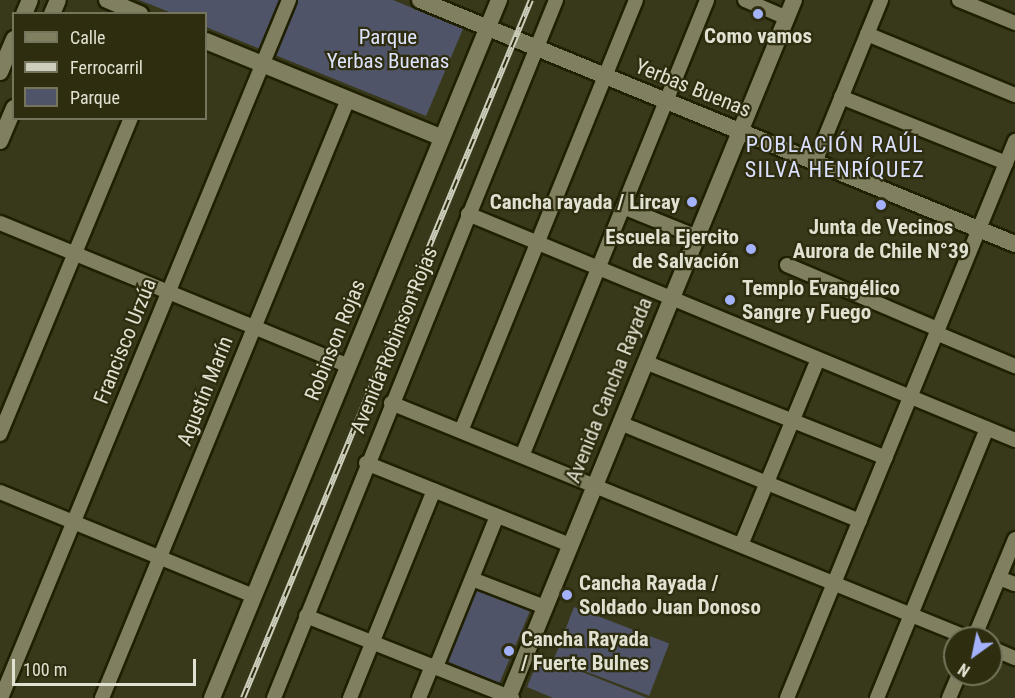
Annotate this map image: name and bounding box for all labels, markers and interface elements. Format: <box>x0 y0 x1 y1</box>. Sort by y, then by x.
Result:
marker: Como vamos <box>751 7 765 21</box>
legend <box>12 12 207 120</box>
place label: Como vamos <box>704 23 812 49</box>
park label: Parque Yerbas Buenas <box>327 24 449 74</box>
text: Calle <box>70 27 106 48</box>
street label: Yerbas Buenas <box>631 53 755 123</box>
text: Ferrocarril <box>70 57 143 78</box>
text: Parque <box>70 87 120 108</box>
district label: POBLACIÓN RAÚL SILVA HENRÍQUEZ <box>745 131 925 182</box>
place label: Cancha rayada / Lircay <box>490 189 680 215</box>
marker: Cancha rayada / Lircay <box>685 195 699 209</box>
marker: Junta de Vecinos Aurora de Chile N°39 <box>874 198 888 212</box>
place label: Junta de Vecinos Aurora de Chile N°39 <box>793 214 969 264</box>
place label: Escuela Ejercito de Salvación <box>605 224 739 274</box>
marker: Escuela Ejercito de Salvación <box>744 242 758 256</box>
street label: Avenida Robinson Rojas <box>345 243 443 437</box>
street label: Francisco Urzúa <box>88 275 162 407</box>
place label: Templo Evangélico Sangre y Fuego <box>742 275 900 325</box>
street label: Robinson Rojas <box>299 276 371 404</box>
marker: Templo Evangélico Sangre y Fuego <box>723 293 737 307</box>
street label: Avenida Cancha Rayada <box>560 294 658 486</box>
street label: Agustín Marín <box>172 333 238 449</box>
place label: Cancha Rayada / Soldado Juan Donoso <box>579 570 761 620</box>
marker: Cancha Rayada / Soldado Juan Donoso <box>560 588 574 602</box>
place label: Cancha Rayada / Fuerte Bulnes <box>521 626 649 676</box>
north arrow <box>943 626 1003 686</box>
marker: Cancha Rayada / Fuerte Bulnes <box>502 644 516 658</box>
scale bar <box>15 647 200 685</box>
text: 100 m <box>23 659 67 680</box>
text: N <box>955 659 973 680</box>

